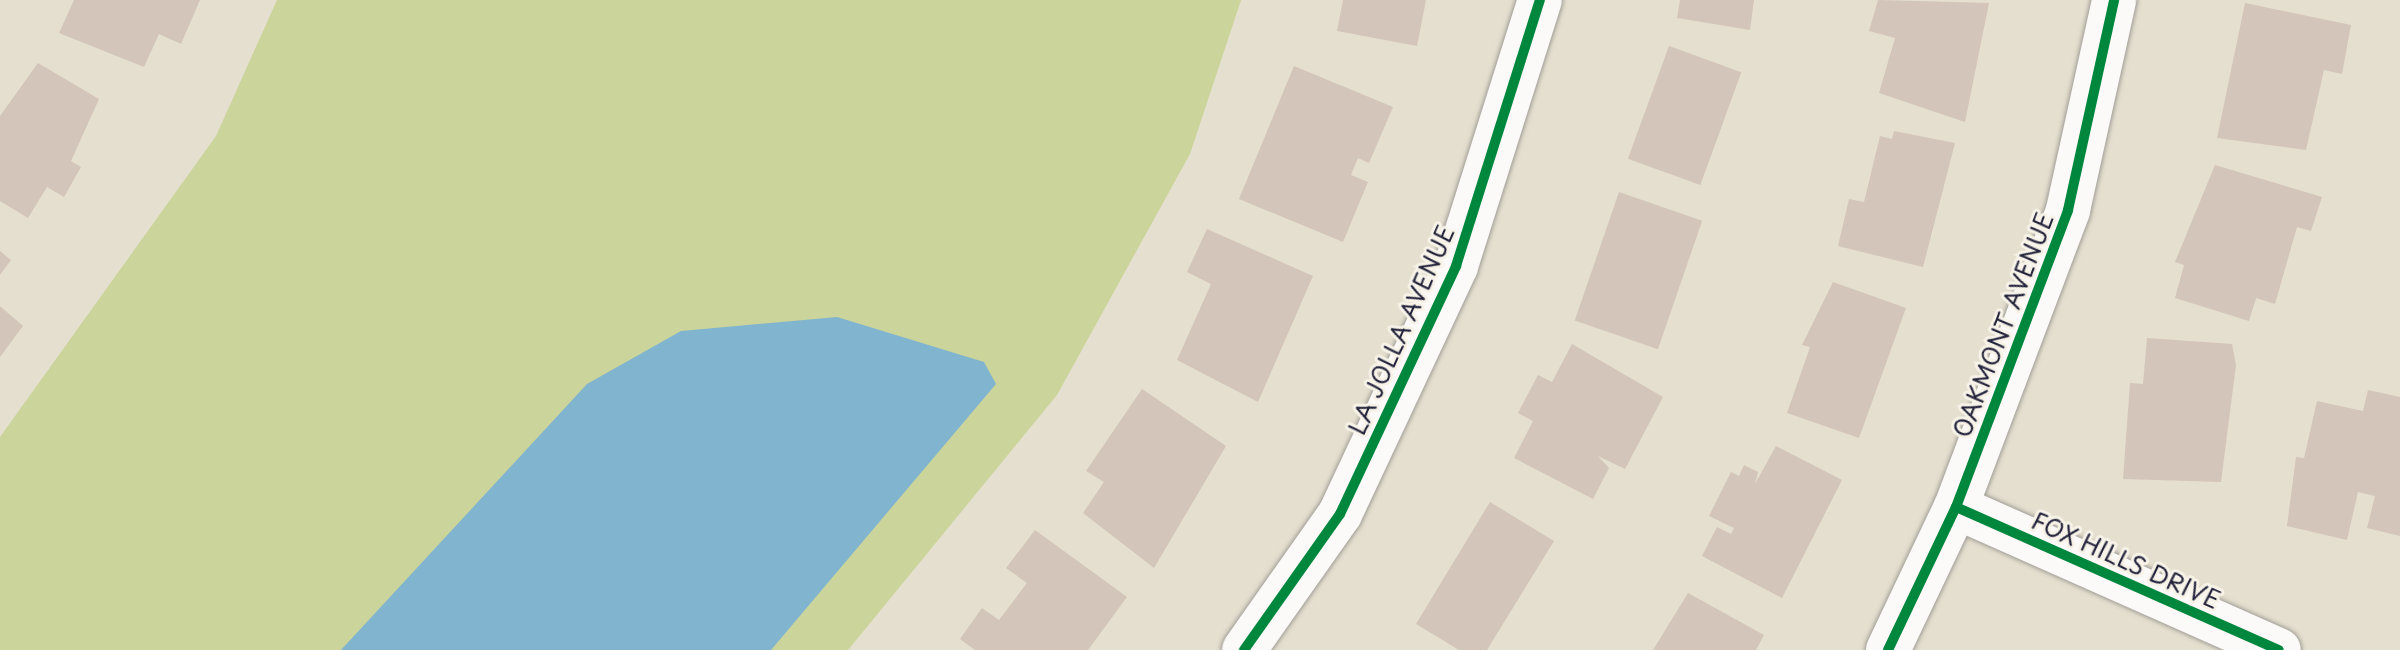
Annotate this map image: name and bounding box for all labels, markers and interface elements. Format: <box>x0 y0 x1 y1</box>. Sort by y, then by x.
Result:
street label: OAKMONT AVENUE <box>1947 209 2059 441</box>
street label: LA JOLLA AVENUE <box>1342 221 1460 439</box>
street label: FOX HILLS DRIVE <box>2026 505 2226 615</box>

